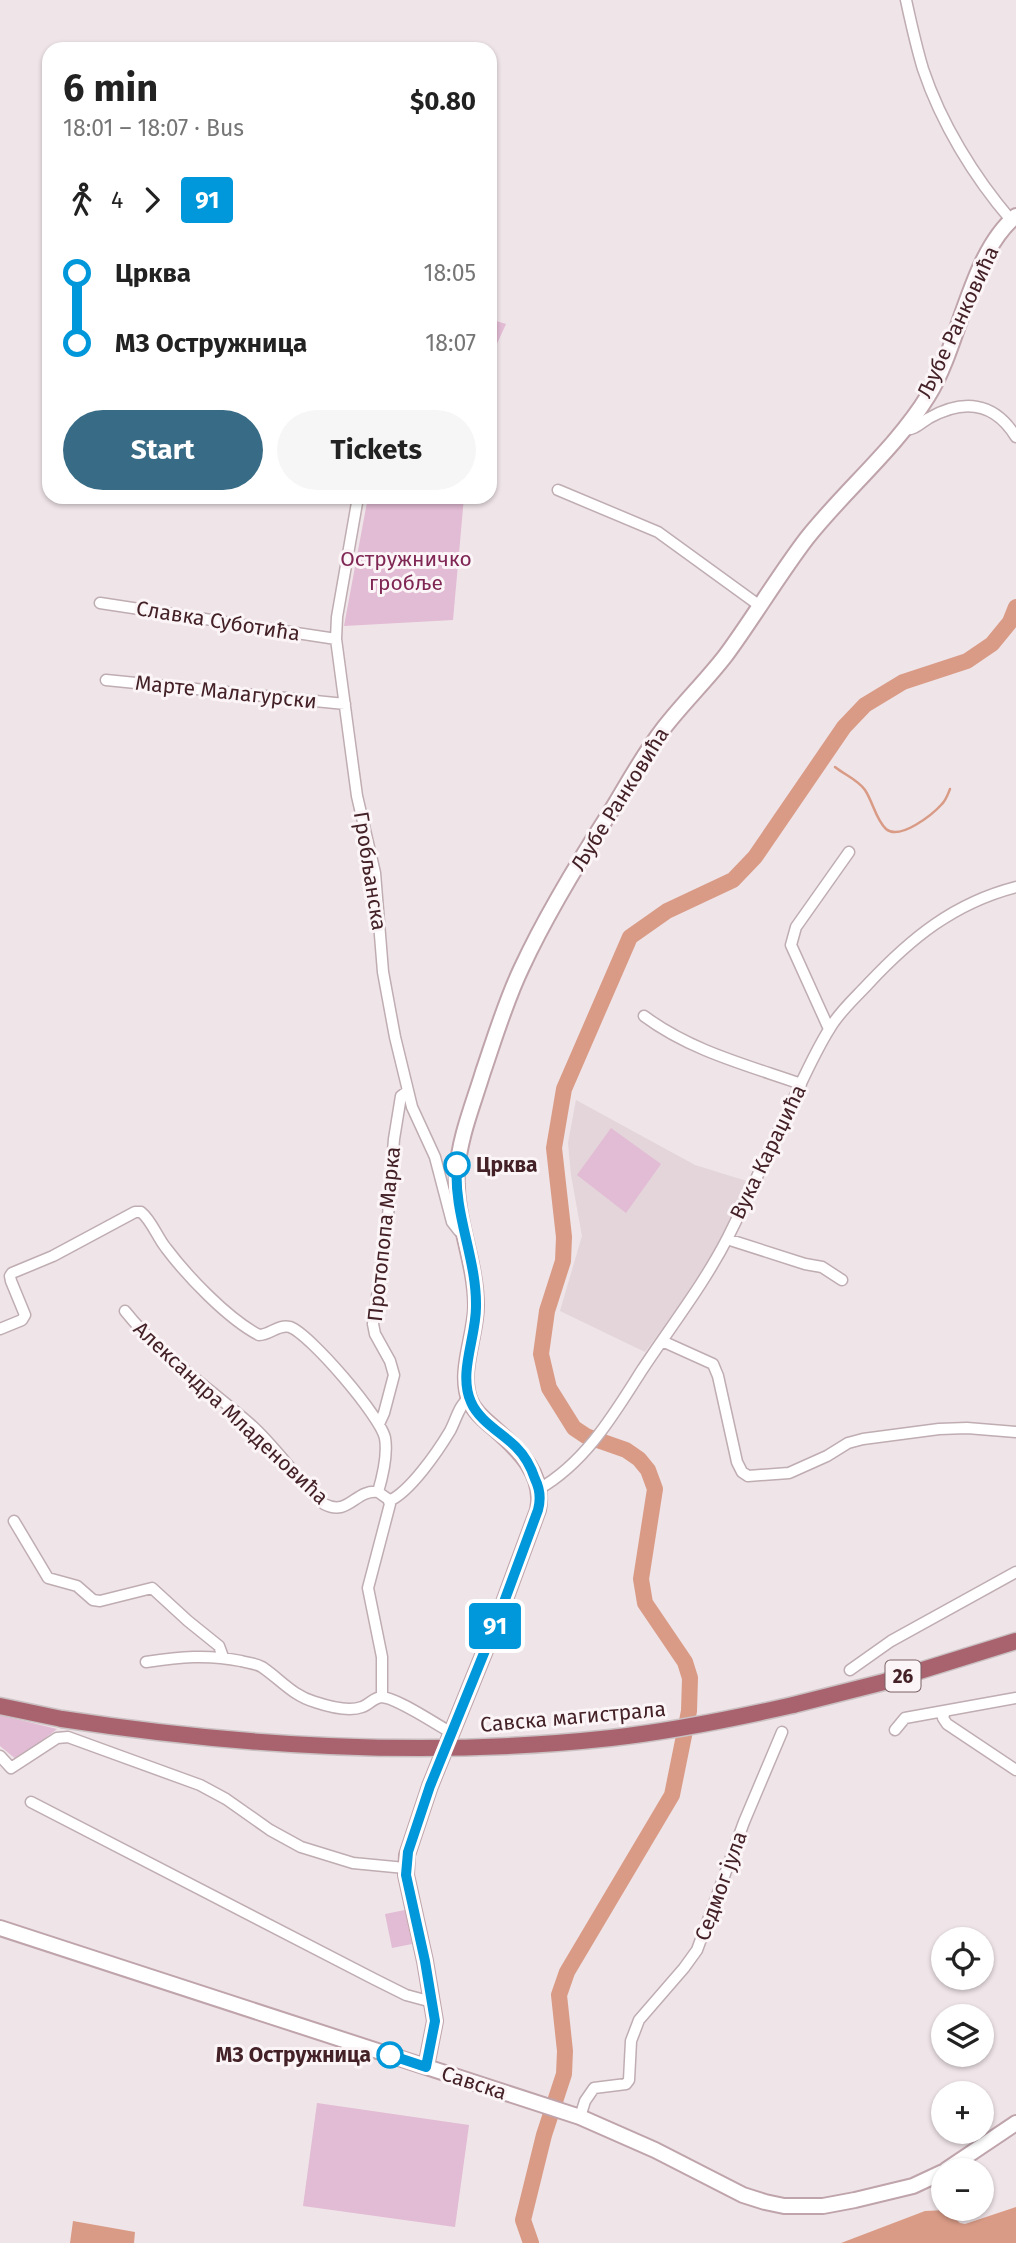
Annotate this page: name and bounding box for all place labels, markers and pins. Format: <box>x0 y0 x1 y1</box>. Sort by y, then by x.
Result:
marker: Црква <box>444 1152 470 1178</box>
place label: Црква <box>476 1152 537 1178</box>
place label: МЗ Остружница <box>216 2042 371 2068</box>
marker: МЗ Остружница <box>377 2042 403 2068</box>

